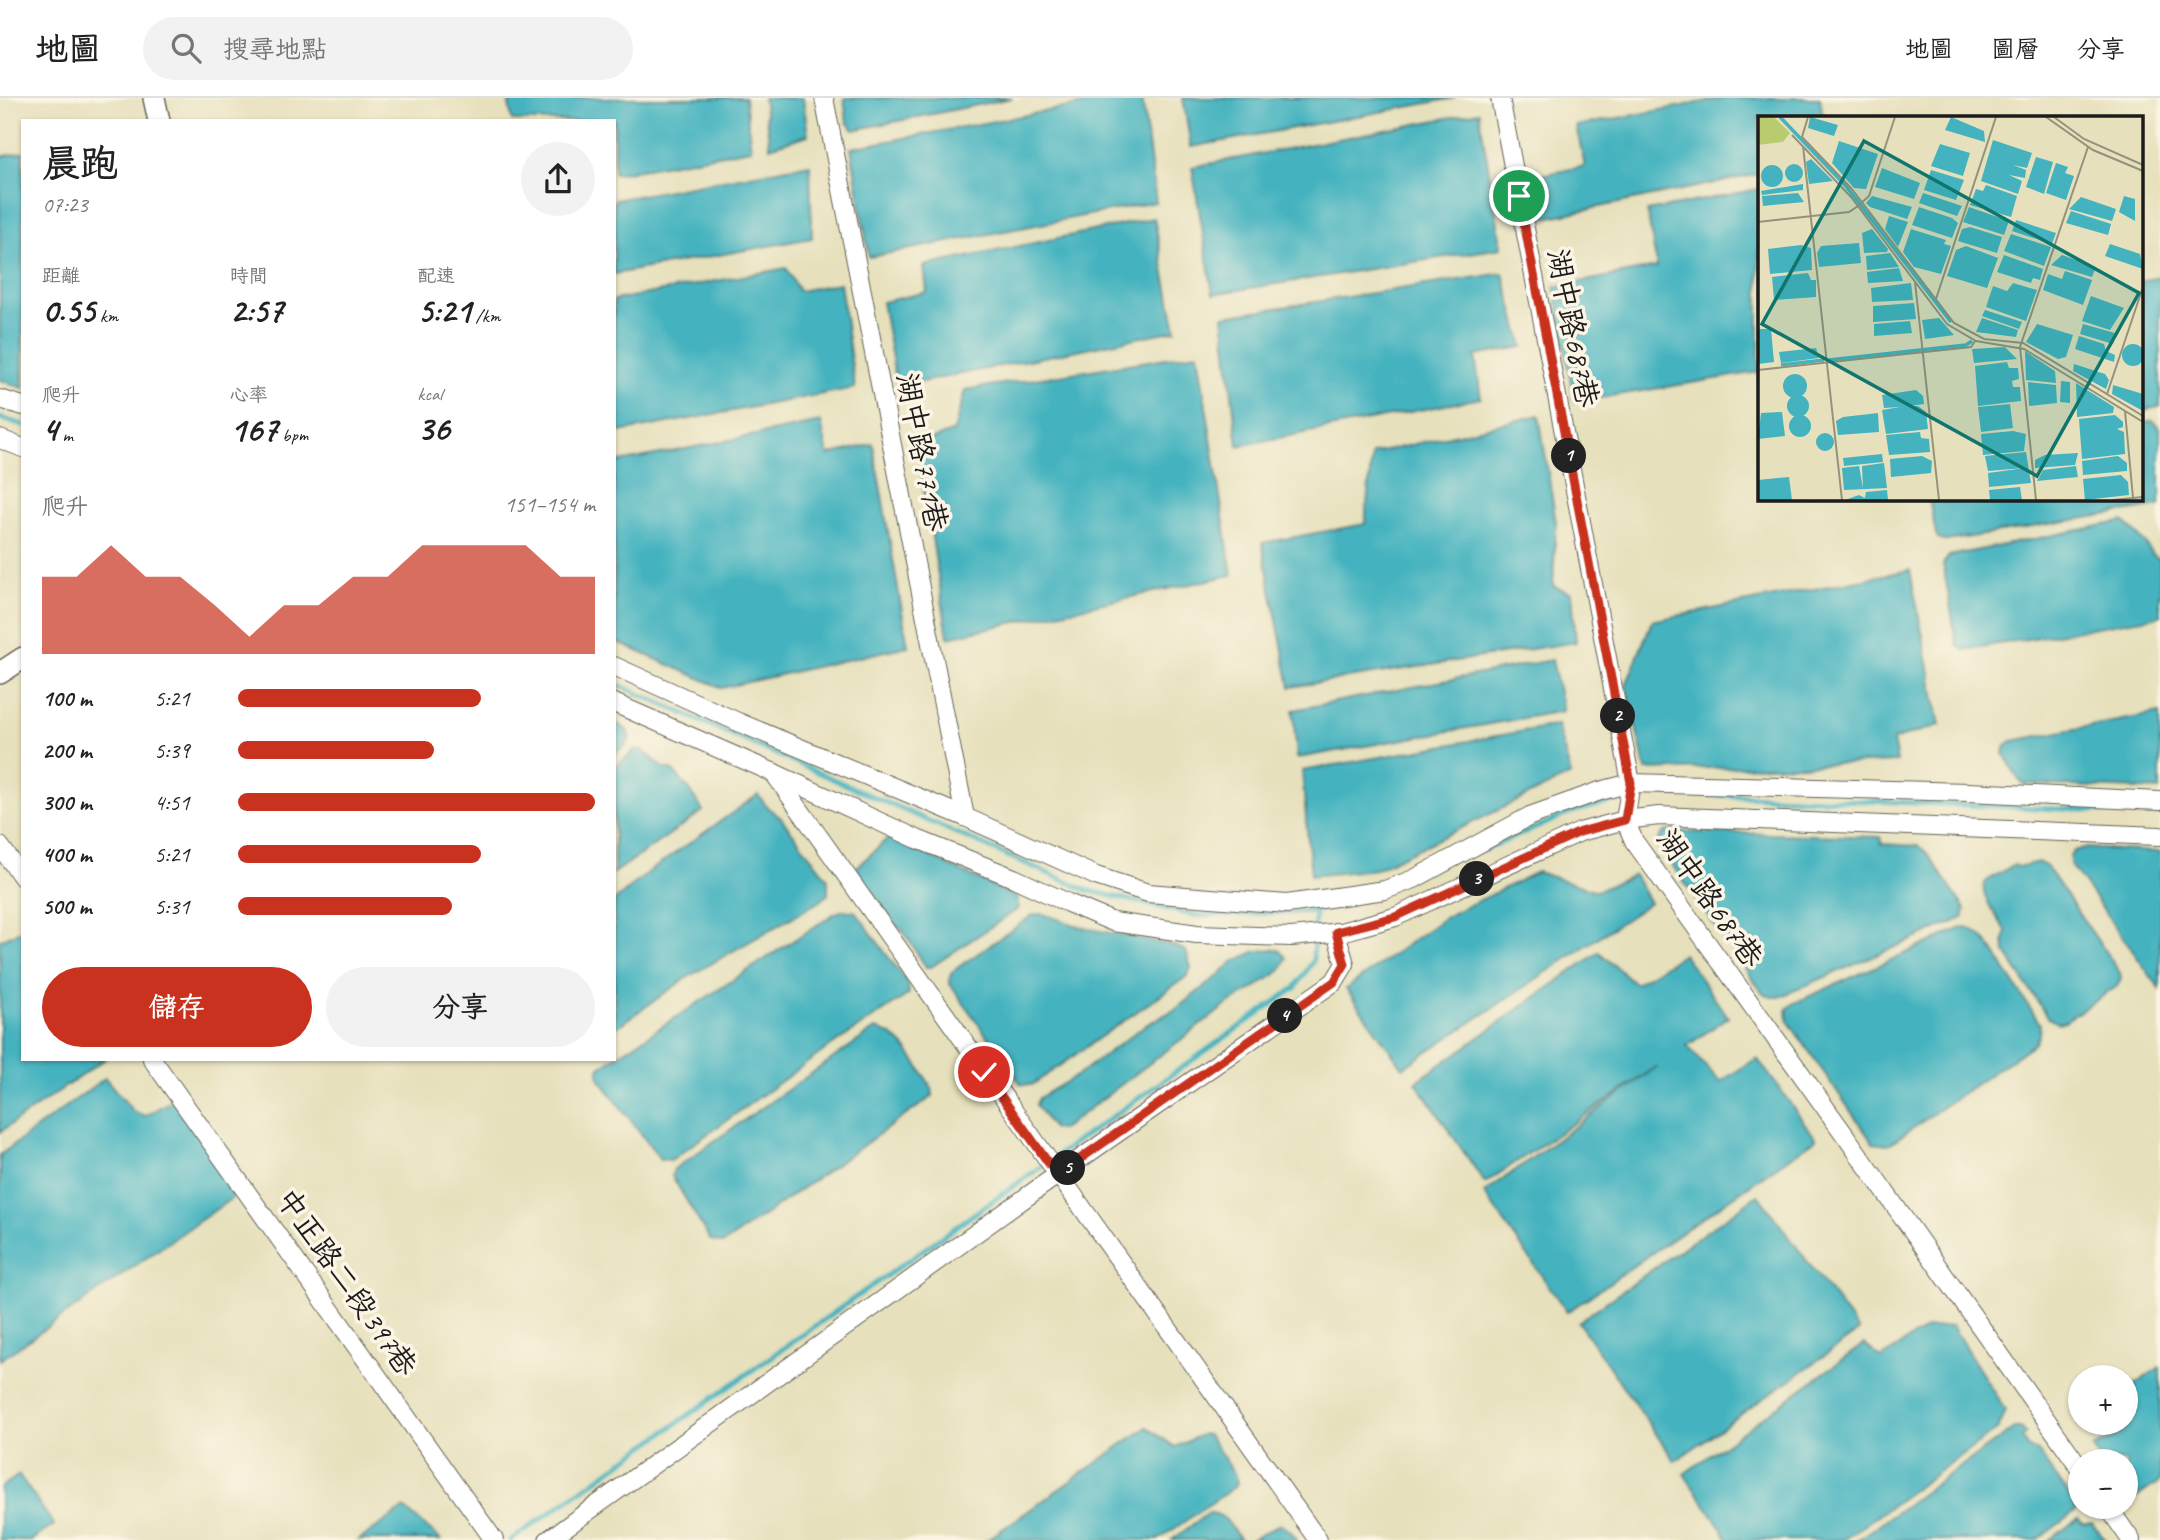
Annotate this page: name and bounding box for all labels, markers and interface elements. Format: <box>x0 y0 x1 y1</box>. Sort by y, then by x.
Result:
search box <box>143 17 633 80</box>
text: 地圖 <box>35 28 101 70</box>
icon: search <box>167 29 205 67</box>
text: 搜尋地點 <box>223 33 327 66</box>
text: 地圖 <box>1905 34 1953 64</box>
text: 圖層 <box>1991 34 2039 64</box>
text: 分享 <box>2077 34 2125 64</box>
inset map <box>1758 116 2142 500</box>
text: 晨跑 <box>42 140 118 187</box>
button: share <box>521 142 595 216</box>
pin <box>1489 166 1549 226</box>
icon: arrive <box>1500 177 1538 215</box>
text: 07:23 <box>42 190 88 219</box>
street label: 湖中路687巷 <box>1539 246 1607 410</box>
text: 距離 <box>42 264 80 288</box>
text: 時間 <box>230 264 268 288</box>
text: 配速 <box>417 264 455 288</box>
text: 0.55 <box>42 288 95 333</box>
text: 2:57 <box>230 288 283 333</box>
text: 5:21 <box>417 288 471 333</box>
text: km <box>95 304 118 328</box>
text: /km <box>471 304 500 328</box>
street label: 湖中路771巷 <box>888 370 956 534</box>
text: kcal <box>417 382 442 406</box>
text: 爬升 <box>42 383 80 407</box>
text: 心率 <box>230 383 268 407</box>
text: 36 <box>417 406 450 451</box>
text: 4 <box>42 407 58 452</box>
text: 167 <box>230 407 278 452</box>
text: m <box>58 423 73 447</box>
text: bpm <box>278 423 308 447</box>
pin: 1 <box>1552 438 1586 474</box>
text: 1 <box>1564 443 1573 467</box>
text: 151–154 m <box>504 490 595 519</box>
text: 爬升 <box>42 492 88 521</box>
text: 100 m <box>42 684 92 713</box>
text: 5:21 <box>154 684 190 713</box>
pin: 2 <box>1600 698 1636 734</box>
text: 2 <box>1613 703 1622 727</box>
text: 200 m <box>42 736 92 765</box>
text: 5:39 <box>154 736 190 765</box>
text: 300 m <box>42 788 92 817</box>
text: 4:51 <box>154 788 190 817</box>
street label: 湖中路687巷 <box>1648 821 1772 975</box>
text: 400 m <box>42 840 92 869</box>
text: 5:21 <box>154 840 190 869</box>
pin: 3 <box>1460 862 1494 896</box>
text: 3 <box>1472 866 1481 890</box>
text: 500 m <box>42 892 91 921</box>
text: 5:31 <box>154 892 190 921</box>
button: 儲存 <box>42 967 312 1047</box>
button: 分享 <box>326 967 595 1047</box>
pin: 4 <box>1268 998 1302 1034</box>
text: 4 <box>1280 1003 1289 1027</box>
pin <box>954 1042 1014 1102</box>
icon: check <box>965 1053 1003 1091</box>
pin: 5 <box>1050 1150 1086 1186</box>
text: 5 <box>1063 1155 1072 1179</box>
street label: 中正路二段397巷 <box>268 1181 426 1383</box>
map controls <box>2068 1365 2138 1519</box>
button: + <box>2068 1365 2138 1435</box>
button: − <box>2068 1449 2138 1519</box>

